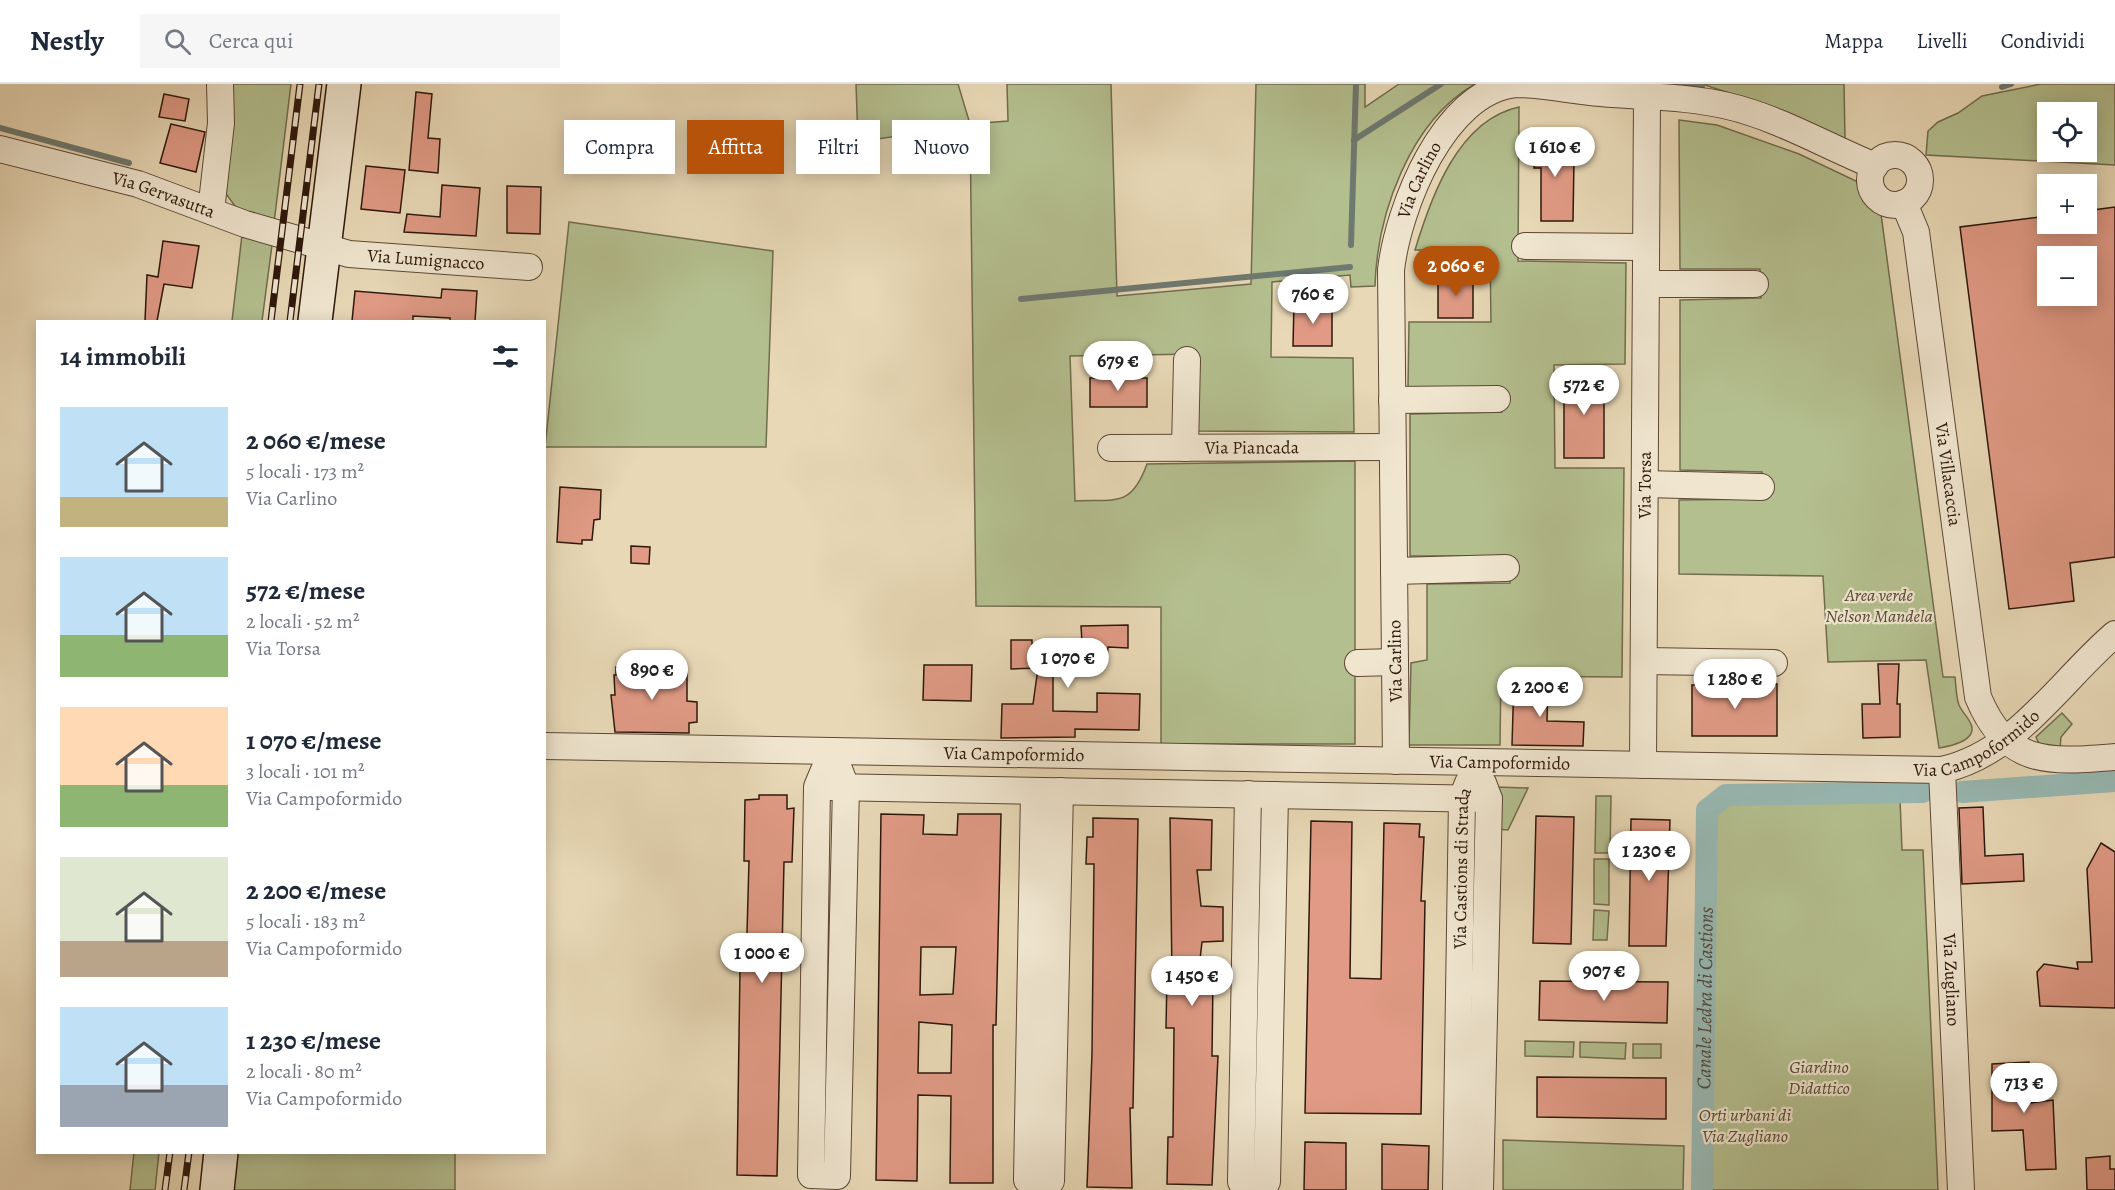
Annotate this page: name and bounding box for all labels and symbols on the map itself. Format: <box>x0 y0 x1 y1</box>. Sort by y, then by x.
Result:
pin: 1 610 € <box>1500 127 1610 178</box>
street label: Via Carlino <box>1391 137 1447 222</box>
street label: Via Gervasutta <box>109 166 219 224</box>
street label: Via Lumignacco <box>366 243 485 276</box>
pin: 2 060 € <box>1401 246 1511 297</box>
pin: 760 € <box>1271 274 1355 325</box>
pin: 679 € <box>1076 341 1160 392</box>
pin: 572 € <box>1542 365 1626 416</box>
street label: Via Villacaccia <box>1929 420 1967 528</box>
street label: Via Piancada <box>1204 435 1300 460</box>
street label: Via Torsa <box>1632 451 1657 520</box>
park label: Area verde Nelson Mandela <box>1825 583 1933 628</box>
street label: Via Carlino <box>1382 620 1408 703</box>
pin: 1 070 € <box>1013 638 1123 689</box>
pin: 890 € <box>610 650 694 701</box>
pin: 1 280 € <box>1680 659 1790 710</box>
pin: 2 200 € <box>1485 667 1595 718</box>
street label: Via Campoformido <box>1912 704 2045 782</box>
street label: Via Campoformido <box>942 741 1084 767</box>
street label: Via Campoformido <box>1428 749 1570 776</box>
street label: Via Castions di Strada <box>1448 783 1477 950</box>
pin: 1 230 € <box>1594 831 1704 882</box>
water label: Canale Ledra di Castions <box>1690 906 1720 1089</box>
street label: Via Zugliano <box>1937 932 1966 1027</box>
pin: 1 000 € <box>707 933 817 984</box>
pin: 907 € <box>1562 951 1646 1002</box>
pin: 1 450 € <box>1137 956 1247 1007</box>
park label: Giardino Didattico <box>1788 1055 1850 1100</box>
pin: 713 € <box>1982 1063 2066 1114</box>
park label: Orti urbani di Via Zugliano <box>1699 1103 1791 1148</box>

